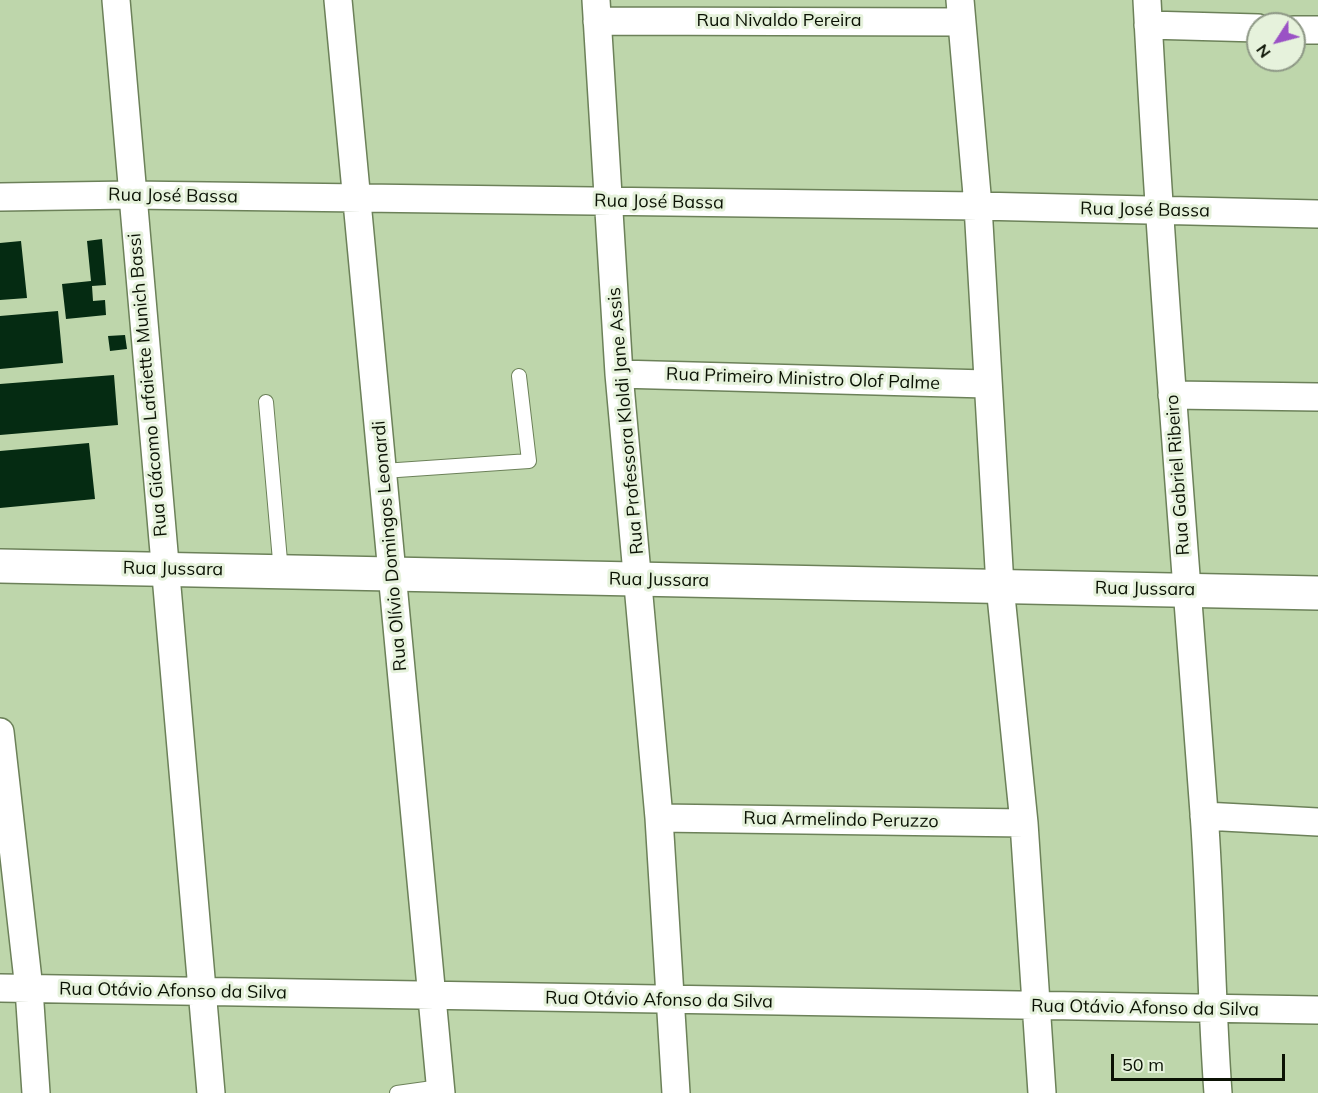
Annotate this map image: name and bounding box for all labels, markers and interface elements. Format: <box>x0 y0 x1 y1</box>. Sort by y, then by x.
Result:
street label: Rua Nivaldo Pereira <box>696 10 862 32</box>
north arrow <box>1246 12 1306 72</box>
text: N <box>1251 41 1275 62</box>
street label: Rua José Bassa <box>108 184 238 208</box>
street label: Rua José Bassa <box>594 190 724 214</box>
street label: Rua José Bassa <box>1080 198 1210 222</box>
street label: Rua Giácomo Lafaiette Munich Bassi <box>124 232 172 538</box>
street label: Rua Professora Kloldi Jane Assis <box>604 286 648 556</box>
street label: Rua Primeiro Ministro Olof Palme <box>666 363 940 395</box>
street label: Rua Gabriel Ribeiro <box>1162 394 1194 556</box>
street label: Rua Olívio Domingos Leonardi <box>368 420 412 672</box>
street label: Rua Jussara <box>123 557 223 581</box>
street label: Rua Jussara <box>609 568 709 592</box>
street label: Rua Jussara <box>1095 577 1195 601</box>
street label: Rua Armelindo Peruzzo <box>743 807 939 833</box>
street label: Rua Otávio Afonso da Silva <box>59 978 287 1004</box>
street label: Rua Otávio Afonso da Silva <box>545 987 773 1013</box>
street label: Rua Otávio Afonso da Silva <box>1031 995 1259 1021</box>
scale bar <box>1114 1042 1288 1080</box>
text: 50 m <box>1122 1053 1164 1076</box>

